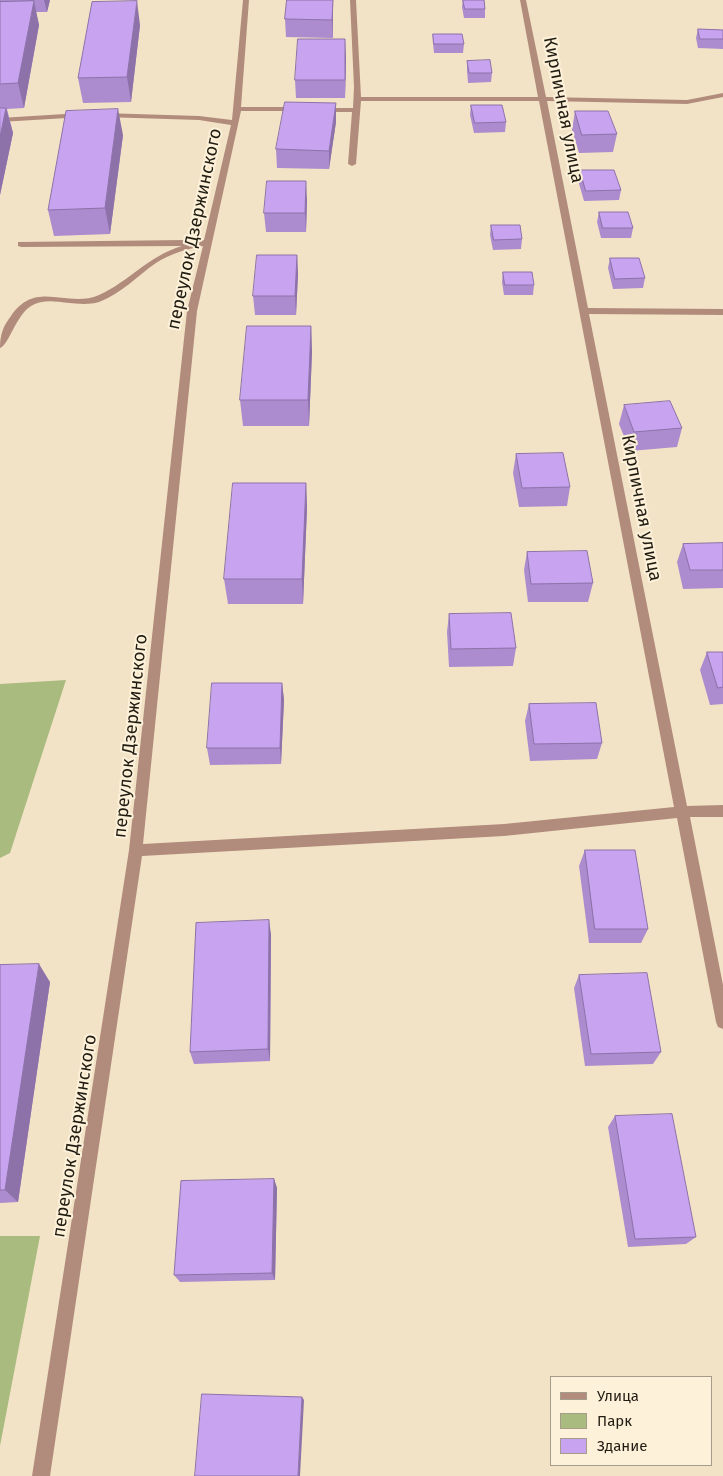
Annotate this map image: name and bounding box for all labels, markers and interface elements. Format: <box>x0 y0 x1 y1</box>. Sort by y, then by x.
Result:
street label: Кирпичная улица <box>538 35 588 185</box>
street label: переулок Дзержинского <box>163 126 227 332</box>
street label: Кирпичная улица <box>616 433 666 583</box>
street label: переулок Дзержинского <box>110 633 152 839</box>
street label: переулок Дзержинского <box>48 1033 102 1239</box>
legend <box>550 1376 713 1466</box>
text: Улица <box>597 1387 639 1405</box>
text: Парк <box>597 1412 632 1430</box>
text: Здание <box>597 1437 647 1455</box>

